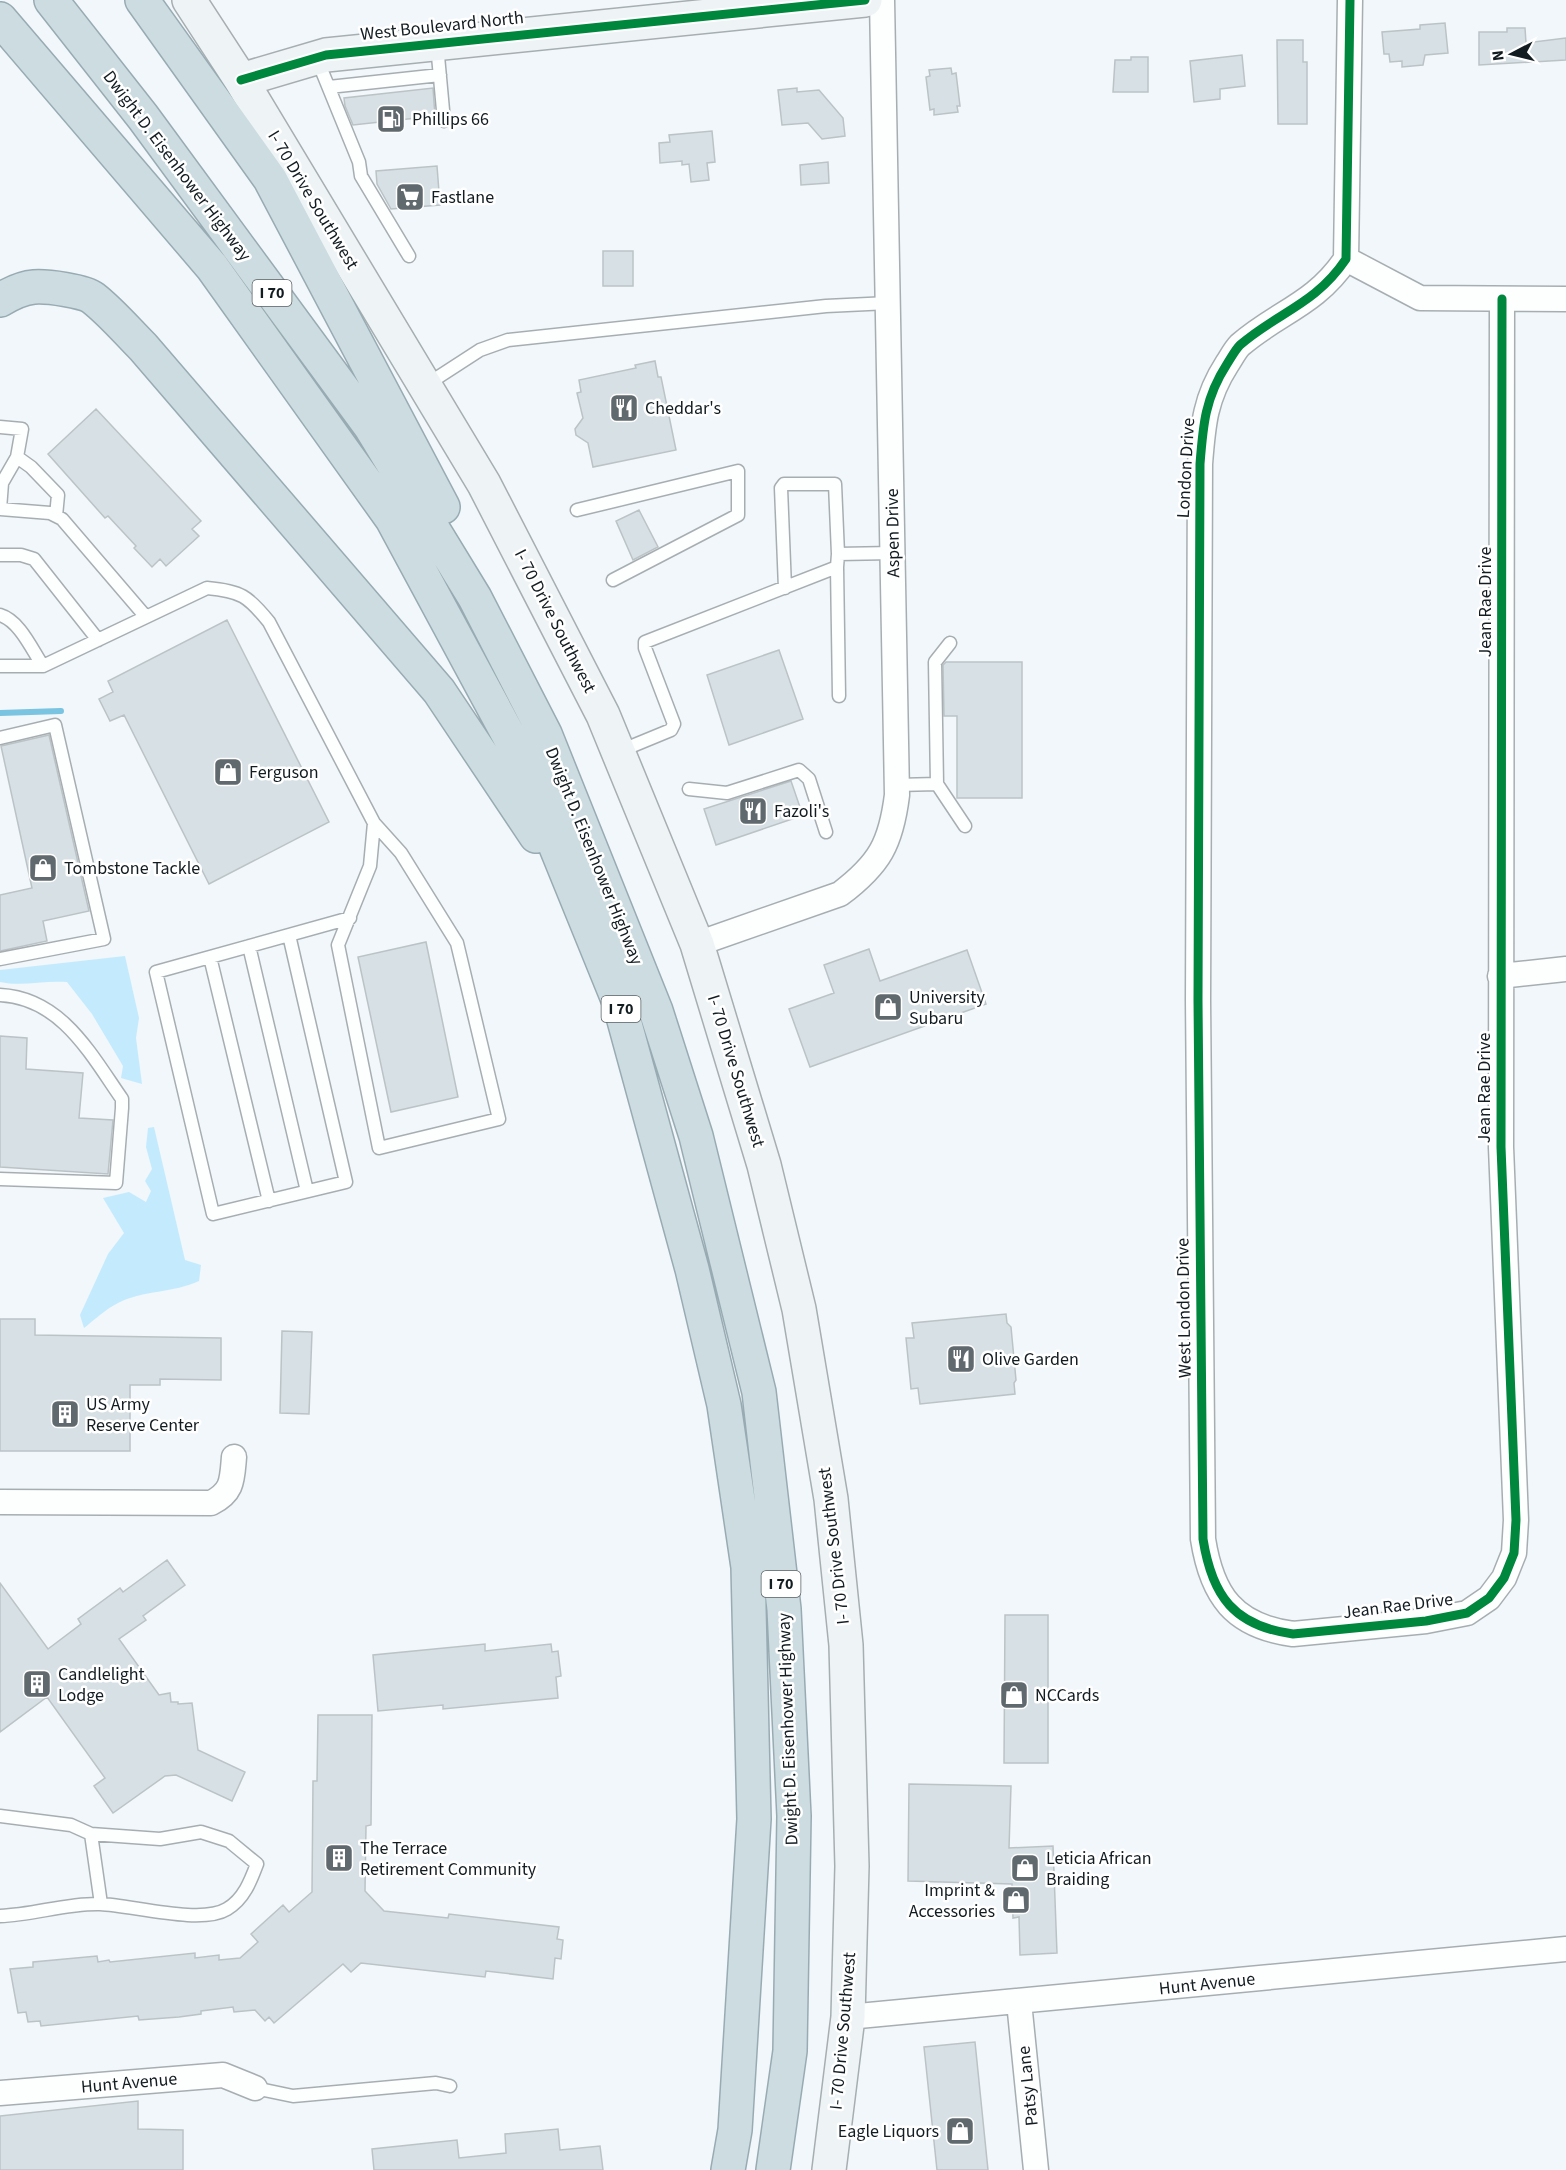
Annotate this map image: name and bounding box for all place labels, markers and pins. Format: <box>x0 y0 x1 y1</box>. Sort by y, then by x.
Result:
fuel station icon: Phillips 66 <box>375 103 407 135</box>
place label: Phillips 66 <box>412 107 489 132</box>
supermarket icon: Fastlane <box>394 181 426 213</box>
place label: Fastlane <box>431 185 494 210</box>
restaurant icon: Cheddar's <box>608 392 640 424</box>
place label: Cheddar's <box>645 396 721 421</box>
shop icon: Ferguson <box>212 756 244 788</box>
place label: Ferguson <box>249 760 319 785</box>
restaurant icon: Fazoli's <box>737 795 769 827</box>
place label: Fazoli's <box>774 799 829 824</box>
shop icon: Tombstone Tackle <box>27 852 59 884</box>
place label: Tombstone Tackle <box>64 856 200 881</box>
place label: University Subaru <box>909 985 985 1031</box>
shop icon: University Subaru <box>872 991 904 1023</box>
restaurant icon: Olive Garden <box>945 1343 977 1375</box>
place label: Olive Garden <box>982 1347 1079 1372</box>
place label: US Army Reserve Center <box>86 1392 200 1438</box>
building icon: US Army Reserve Center <box>49 1398 81 1430</box>
place label: Candlelight Lodge <box>58 1662 145 1708</box>
building icon: Candlelight Lodge <box>21 1668 53 1700</box>
shop icon: NCCards <box>998 1679 1030 1711</box>
place label: NCCards <box>1035 1683 1099 1708</box>
place label: The Terrace Retirement Community <box>360 1836 537 1882</box>
building icon: The Terrace Retirement Community <box>323 1842 355 1874</box>
place label: Leticia African Braiding <box>1046 1846 1152 1892</box>
shop icon: Leticia African Braiding <box>1009 1852 1041 1884</box>
place label: Imprint & Accessories <box>909 1878 995 1924</box>
shop icon: Imprint & Accessories <box>1000 1884 1032 1916</box>
shop icon: Eagle Liquors <box>944 2115 976 2147</box>
place label: Eagle Liquors <box>838 2119 939 2144</box>

